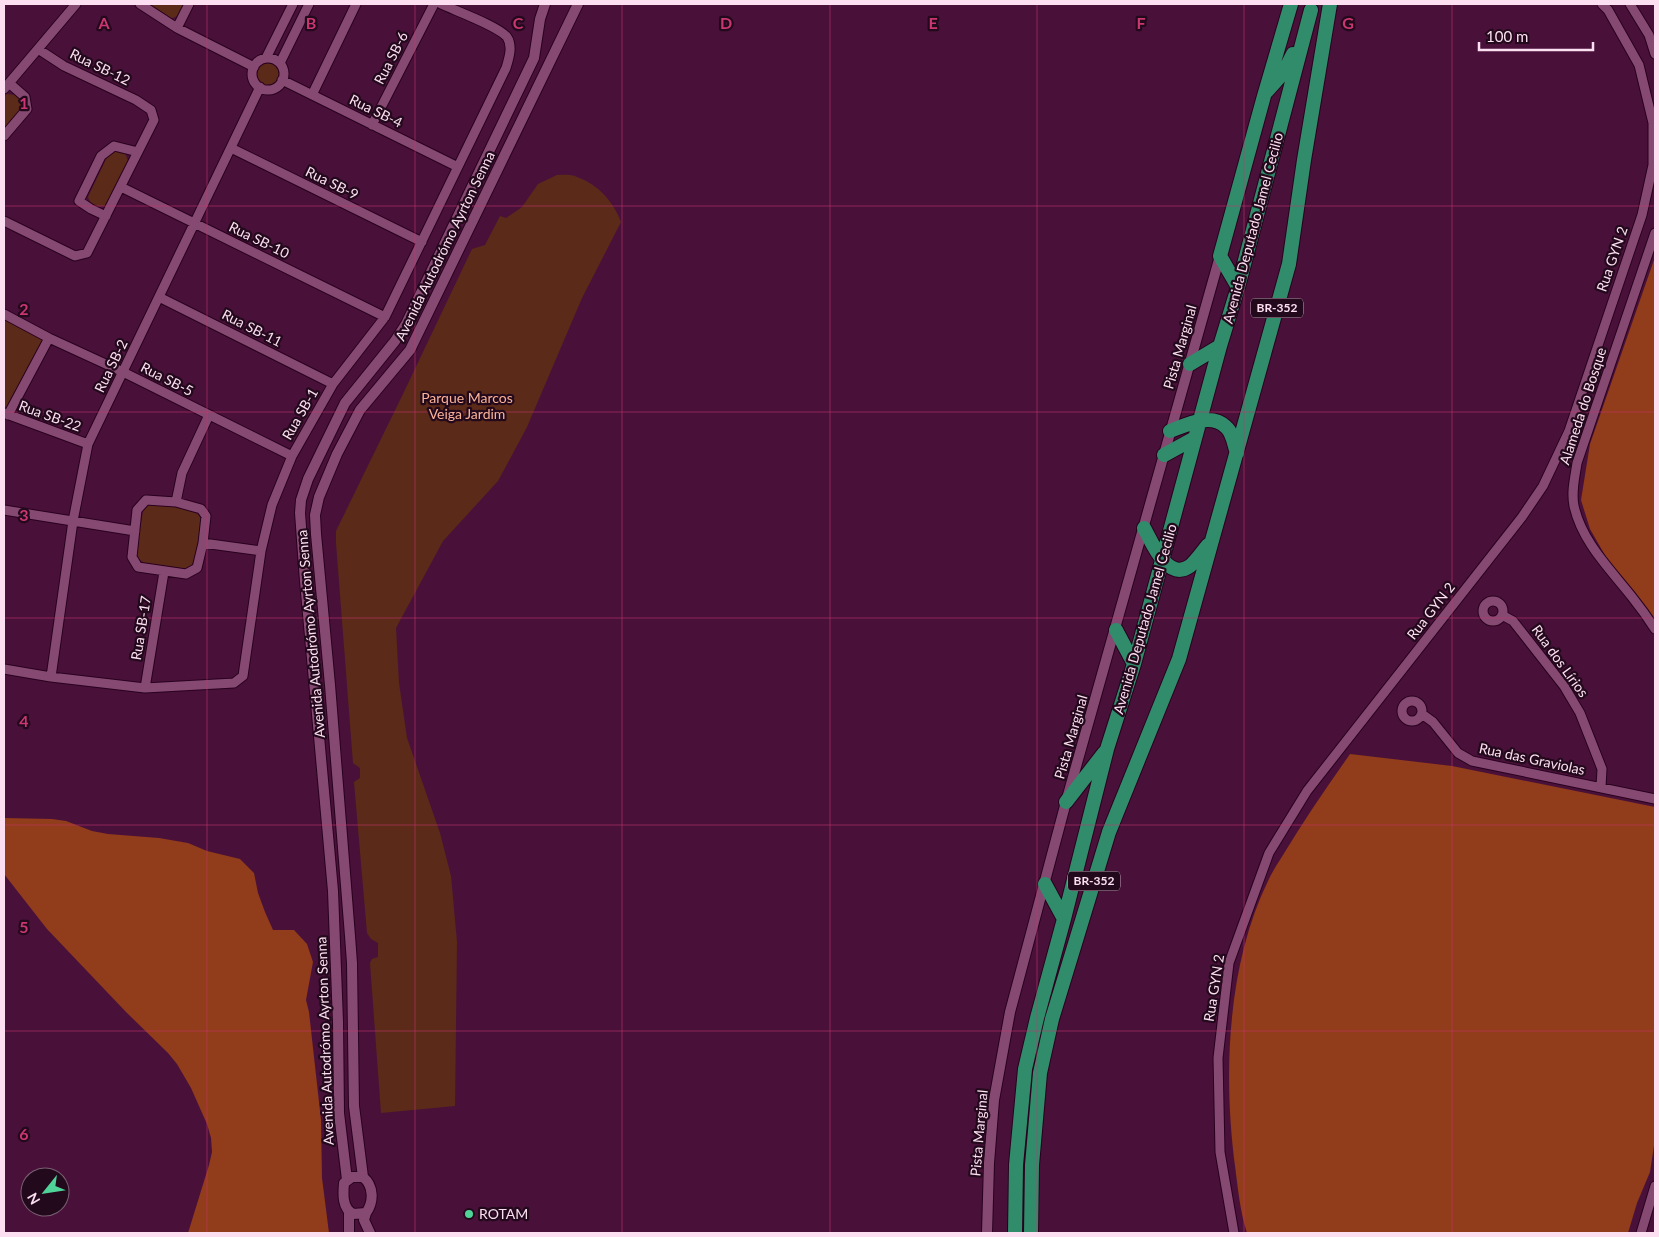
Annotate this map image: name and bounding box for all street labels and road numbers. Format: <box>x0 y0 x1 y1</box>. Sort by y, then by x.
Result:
street label: Rua SB-6 <box>370 29 411 87</box>
street label: Rua SB-12 <box>67 45 133 88</box>
street label: Rua SB-4 <box>347 90 405 131</box>
street label: Avenida Deputado Jamel Cecilio <box>1219 130 1286 325</box>
street label: Avenida Autodrómo Ayrton Senna <box>391 148 498 343</box>
street label: Rua SB-9 <box>303 162 361 203</box>
street label: Rua SB-10 <box>226 218 292 261</box>
street label: Rua GYN 2 <box>1592 224 1631 294</box>
road number: BR-352 <box>1251 298 1303 318</box>
street label: Pista Marginal <box>1159 303 1200 391</box>
street label: Rua SB-11 <box>219 305 285 350</box>
street label: Rua SB-2 <box>90 337 131 395</box>
street label: Alameda do Bosque <box>1556 345 1610 467</box>
street label: Rua SB-5 <box>138 358 196 399</box>
street label: Rua SB-1 <box>278 385 321 443</box>
street label: Rua SB-22 <box>17 396 84 435</box>
street label: Avenida Deputado Jamel Cecilio <box>1109 522 1180 716</box>
street label: Avenida Autodrómo Ayrton Senna <box>293 529 328 739</box>
street label: Rua GYN 2 <box>1403 579 1458 643</box>
street label: Rua SB-17 <box>127 595 154 661</box>
street label: Rua dos Lírios <box>1528 621 1592 700</box>
street label: Pista Marginal <box>1050 693 1091 781</box>
street label: Rua das Graviolas <box>1478 739 1587 778</box>
road number: BR-352 <box>1068 871 1120 890</box>
street label: Avenida Autodrómo Ayrton Senna <box>312 936 337 1146</box>
street label: Rua GYN 2 <box>1200 953 1227 1023</box>
street label: Pista Marginal <box>966 1089 991 1177</box>

